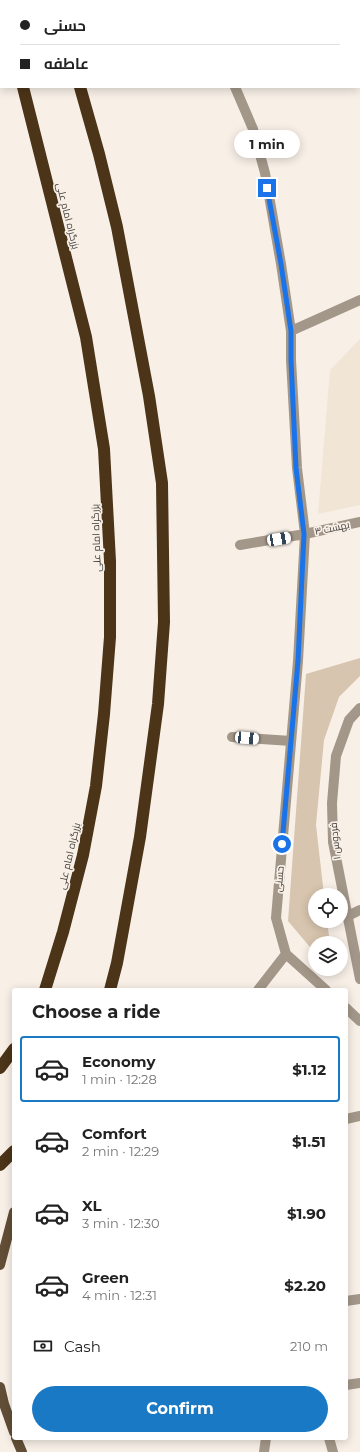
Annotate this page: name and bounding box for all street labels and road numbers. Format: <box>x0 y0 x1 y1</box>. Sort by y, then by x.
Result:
street label: بزرگراه امام علی <box>52 181 83 251</box>
street label: بزرگراه امام علی <box>88 504 105 572</box>
street label: بهشت ۳ <box>313 518 351 538</box>
street label: بزرگراه امام علی <box>55 821 84 891</box>
street label: فردوس ۱ <box>327 822 343 860</box>
street label: حسنی <box>271 866 287 892</box>

